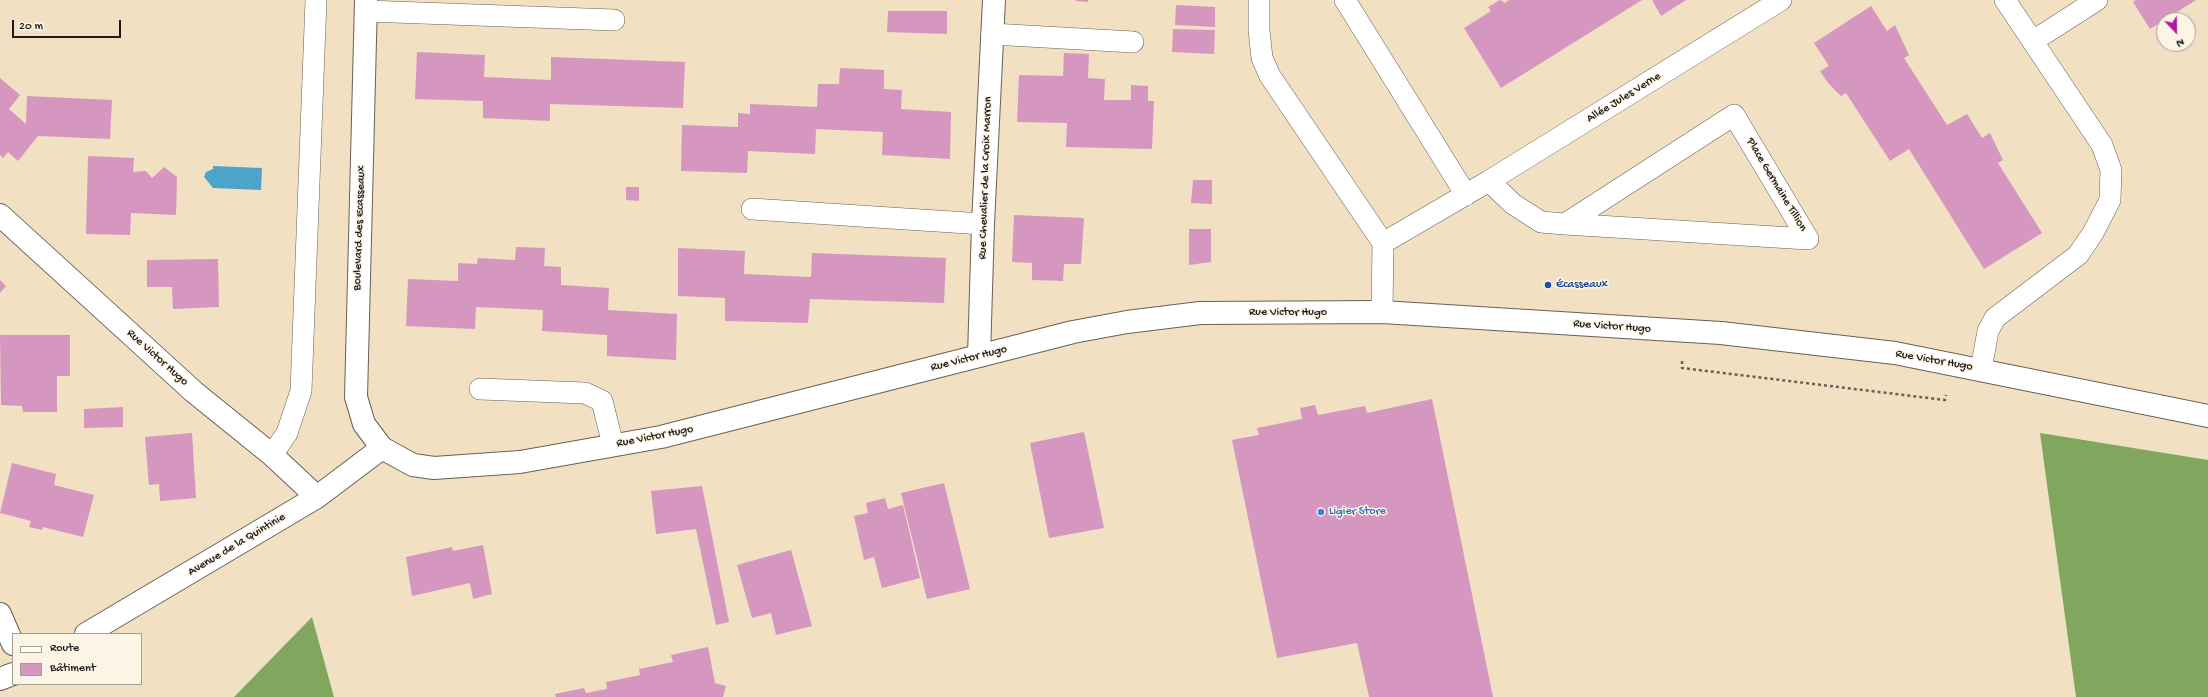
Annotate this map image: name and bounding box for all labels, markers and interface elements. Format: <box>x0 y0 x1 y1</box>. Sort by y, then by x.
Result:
scale bar <box>14 12 123 38</box>
north arrow <box>2156 12 2196 52</box>
text: 20 m <box>19 20 43 34</box>
text: N <box>2175 35 2186 49</box>
street label: Allée Jules Verne <box>1584 69 1664 127</box>
street label: Rue Chevalier de la Croix Marron <box>976 96 996 260</box>
street label: Place Germaine Tillion <box>1742 136 1810 234</box>
street label: Boulevard des Ecasseaux <box>351 165 369 291</box>
place label: Écasseaux <box>1556 278 1608 292</box>
marker: Écasseaux <box>1543 280 1553 290</box>
street label: Rue Victor Hugo <box>1249 306 1327 320</box>
street label: Rue Victor Hugo <box>1573 317 1651 337</box>
street label: Rue Victor Hugo <box>123 327 191 389</box>
street label: Rue Victor Hugo <box>929 343 1009 375</box>
street label: Rue Victor Hugo <box>1894 347 1974 375</box>
street label: Rue Victor Hugo <box>615 422 695 452</box>
place label: Ligier Store <box>1329 505 1386 519</box>
marker: Ligier Store <box>1316 507 1326 517</box>
street label: Avenue de la Quintinie <box>186 510 288 580</box>
legend <box>12 633 142 685</box>
text: Route <box>50 642 79 656</box>
text: Bâtiment <box>50 662 96 676</box>

